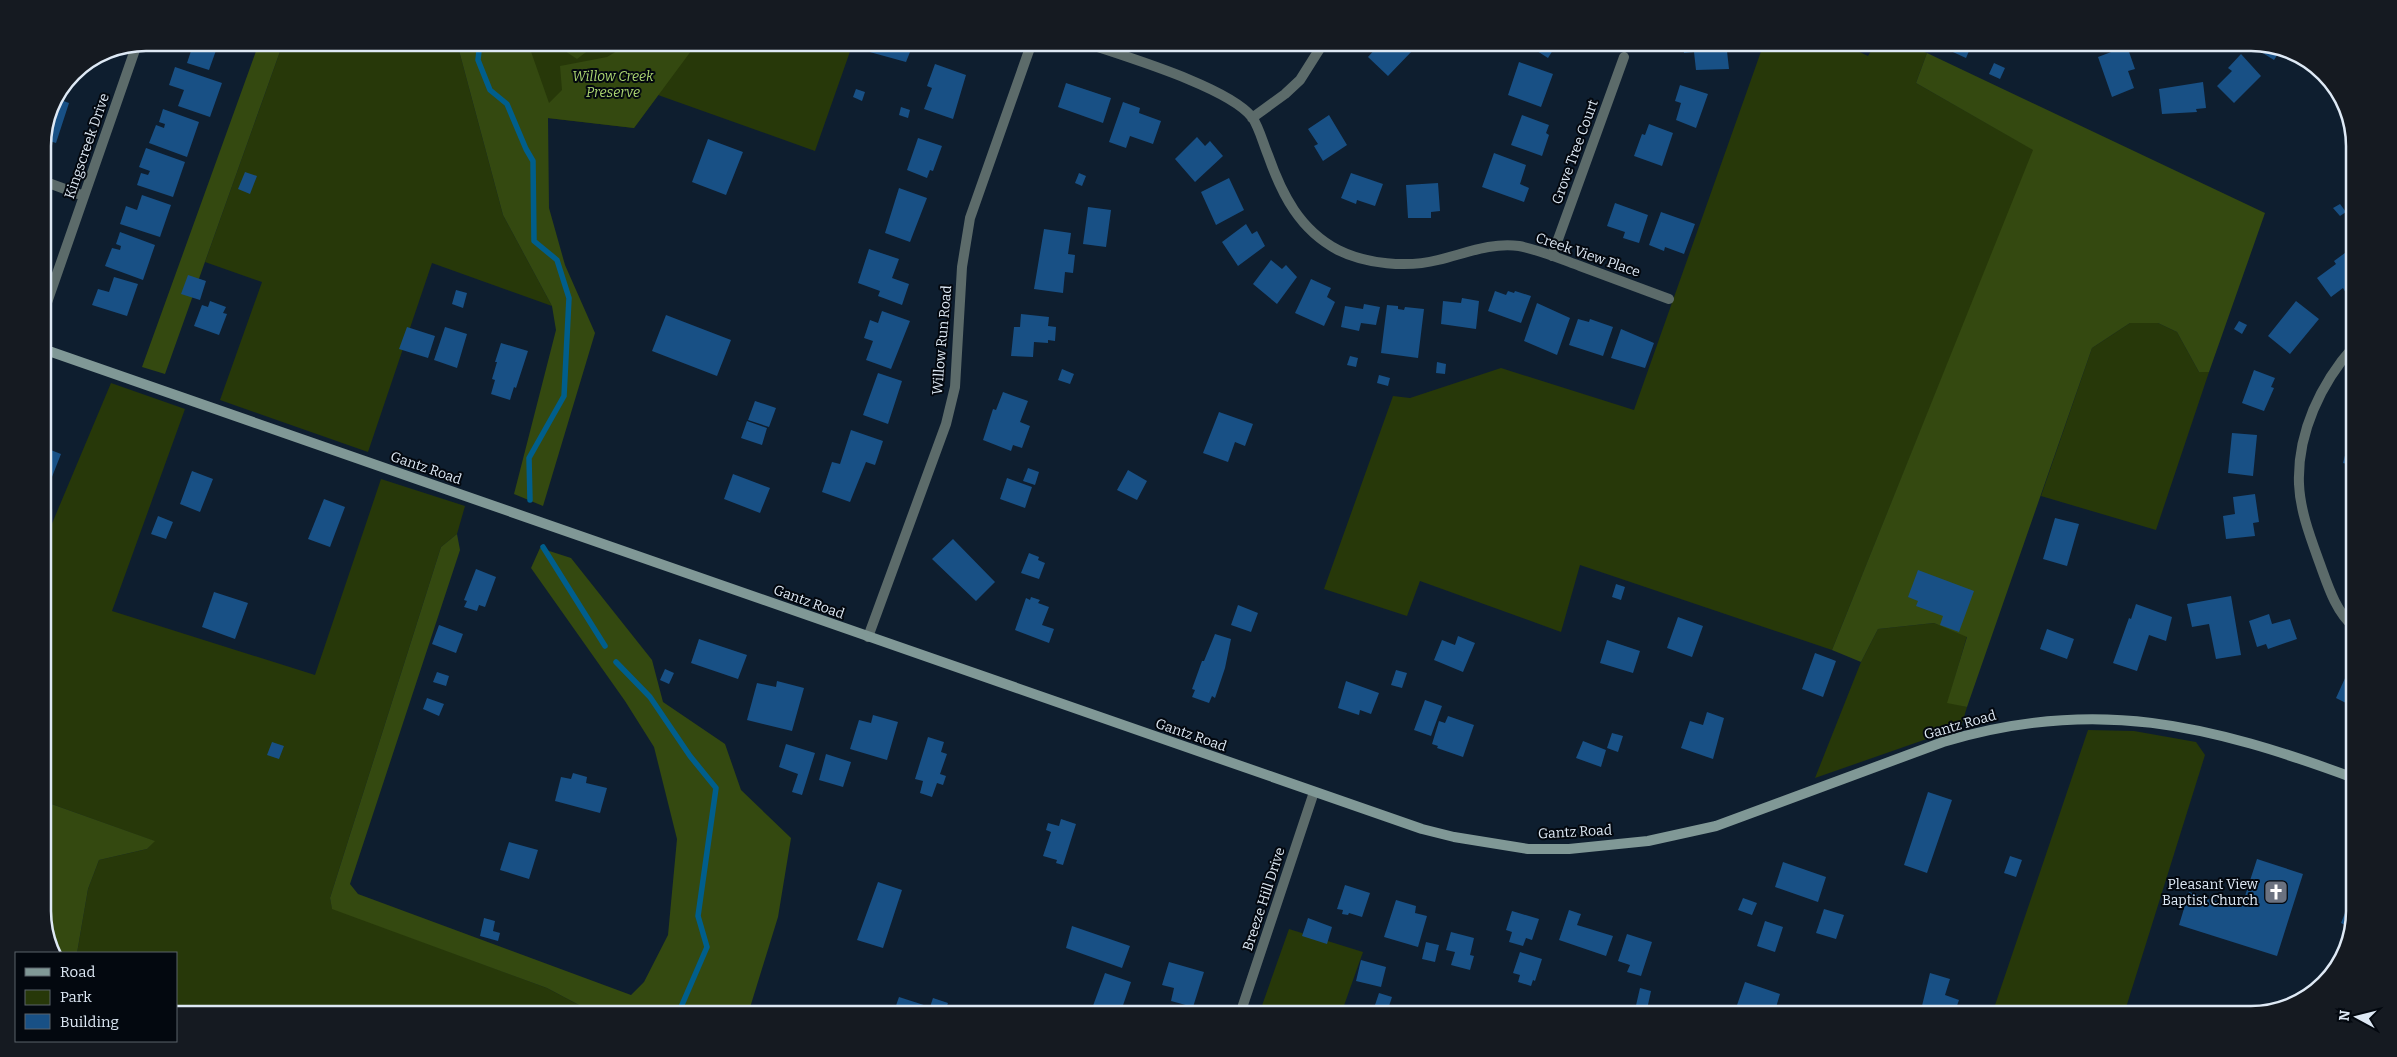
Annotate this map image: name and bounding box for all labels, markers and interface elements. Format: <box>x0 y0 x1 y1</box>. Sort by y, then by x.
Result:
park label: Willow Creek Preserve <box>572 68 654 101</box>
street label: Kingscreek Drive <box>61 91 113 201</box>
street label: Grove Tree Court <box>1548 97 1602 207</box>
street label: Creek View Place <box>1534 229 1642 281</box>
street label: Willow Run Road <box>929 284 955 396</box>
street label: Gantz Road <box>388 448 464 488</box>
street label: Gantz Road <box>771 581 847 623</box>
street label: Gantz Road <box>1922 707 1998 743</box>
street label: Gantz Road <box>1153 715 1229 755</box>
street label: Gantz Road <box>1538 822 1612 842</box>
street label: Breeze Hill Drive <box>1239 845 1289 953</box>
place label: Pleasant View Baptist Church <box>2162 876 2259 909</box>
church icon: Pleasant View Baptist Church <box>2263 879 2289 905</box>
legend <box>15 952 178 1042</box>
text: Road <box>60 963 95 981</box>
text: Park <box>60 988 92 1006</box>
north arrow <box>2332 992 2382 1042</box>
text: N <box>2335 1009 2354 1022</box>
text: Building <box>60 1013 119 1031</box>

